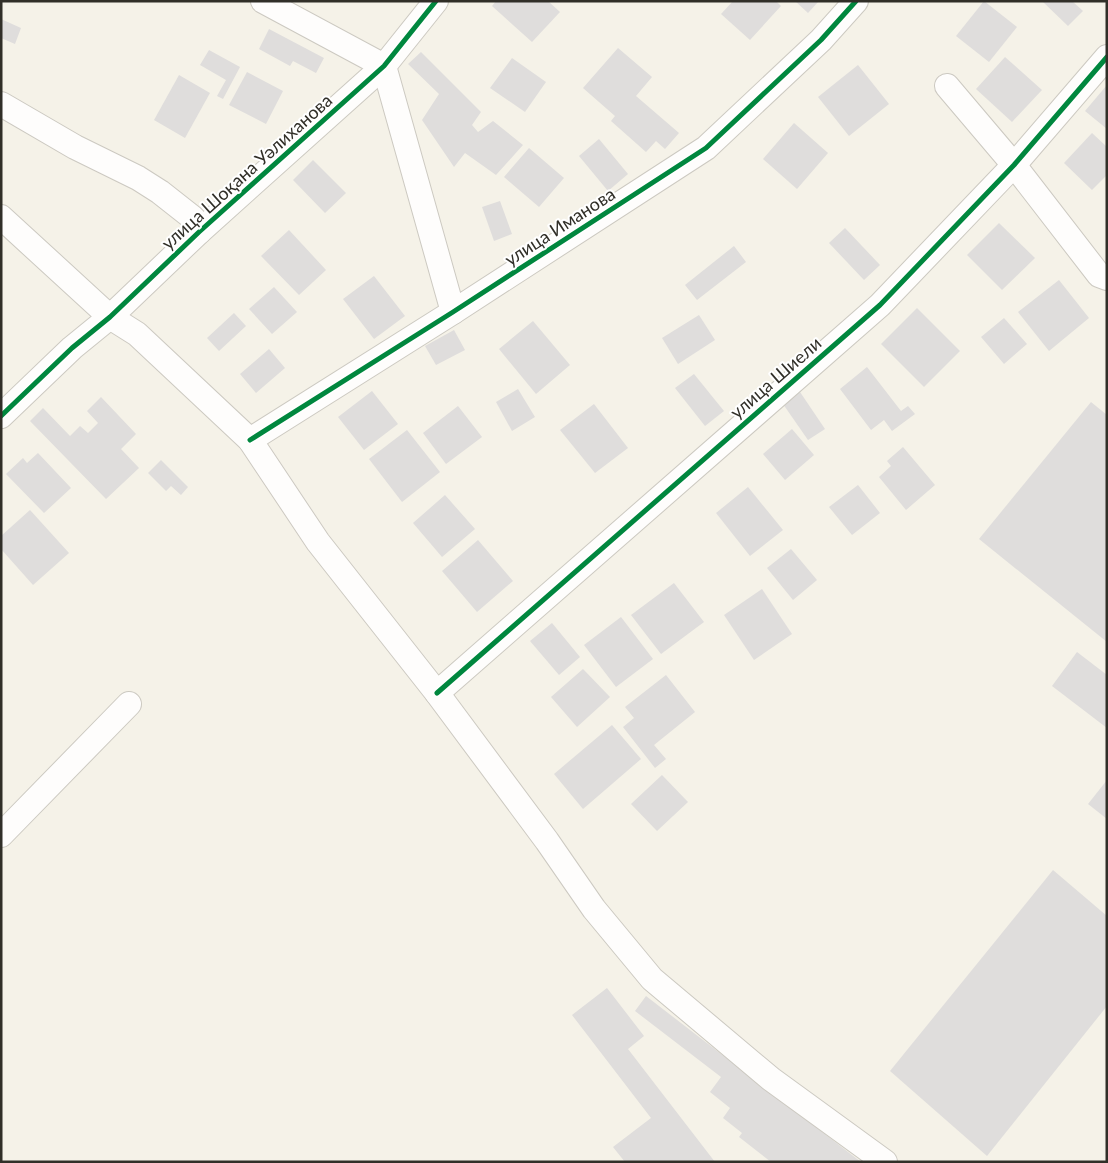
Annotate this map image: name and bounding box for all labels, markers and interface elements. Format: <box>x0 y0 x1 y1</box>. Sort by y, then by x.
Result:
street label: улица Шоқана Уәлиханова <box>156 89 336 254</box>
street label: улица Иманова <box>500 182 619 270</box>
street label: улица Шиели <box>725 332 825 423</box>

